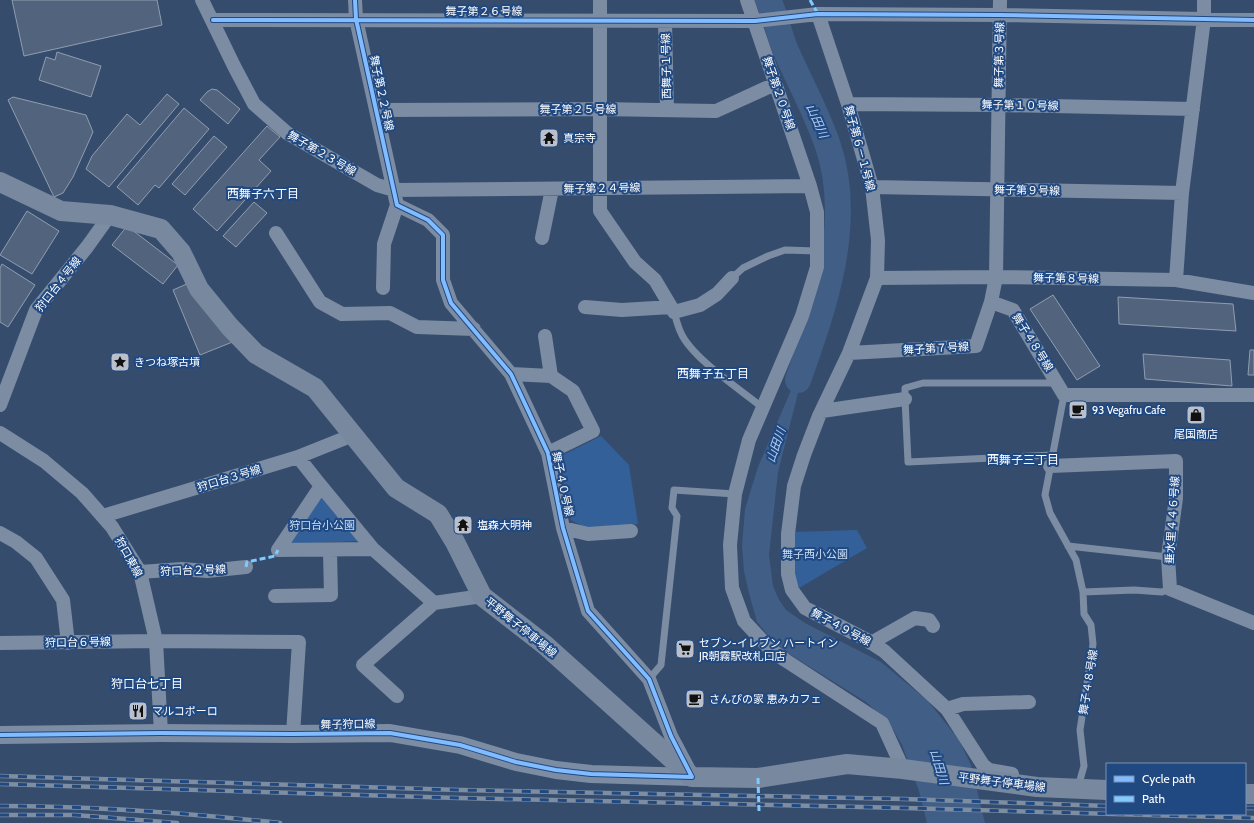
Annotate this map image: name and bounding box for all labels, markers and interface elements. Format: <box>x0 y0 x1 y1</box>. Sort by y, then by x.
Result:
street label: 舞子第２６号線 <box>446 4 523 18</box>
street label: 舞子第３号線 <box>991 22 1007 88</box>
street label: 西舞子１号線 <box>658 33 674 99</box>
street label: 舞子第２２号線 <box>367 54 397 132</box>
street label: 舞子第２０号線 <box>760 54 798 132</box>
street label: 舞子第１０号線 <box>981 97 1059 113</box>
water label: 山田川 <box>803 101 832 142</box>
street label: 舞子第２５号線 <box>540 102 617 116</box>
street label: 舞子第６－１号線 <box>842 104 878 192</box>
temple icon: 真宗寺 <box>538 127 560 149</box>
street label: 舞子第２３号線 <box>285 128 359 178</box>
place label: 真宗寺 <box>563 131 596 145</box>
street label: 舞子第２４号線 <box>563 180 641 196</box>
street label: 舞子第９号線 <box>994 182 1060 198</box>
district label: 西舞子六丁目 <box>227 186 299 201</box>
street label: 狩口台４号線 <box>32 254 84 314</box>
street label: 舞子第８号線 <box>1033 270 1099 286</box>
street label: 舞子４８号線 <box>1010 310 1056 374</box>
street label: 舞子第７号線 <box>903 339 969 357</box>
place icon: きつね塚古墳 <box>109 351 131 373</box>
place label: きつね塚古墳 <box>134 355 200 369</box>
district label: 西舞子五丁目 <box>677 366 749 381</box>
cafe icon: 93 Vegafru Cafe <box>1067 399 1089 421</box>
place label: 93 Vegafru Cafe <box>1092 403 1166 417</box>
shop icon: 尾国商店 <box>1185 404 1207 426</box>
water label: 山田川 <box>763 423 789 464</box>
place label: 尾国商店 <box>1174 427 1218 441</box>
street label: 舞子４０号線 <box>549 450 577 518</box>
district label: 西舞子三丁目 <box>987 452 1059 467</box>
street label: 狩口台３号線 <box>195 462 263 494</box>
street label: 垂水里４４６号線 <box>1162 476 1182 564</box>
temple icon: 塩森大明神 <box>452 514 474 536</box>
park label: 狩口台小公園 <box>289 518 355 532</box>
place label: 塩森大明神 <box>477 518 532 532</box>
street label: 狩口東線 <box>112 534 146 580</box>
park label: 舞子西小公園 <box>782 547 848 561</box>
street label: 狩口台２号線 <box>160 562 226 578</box>
street label: 平野舞子停車場線 <box>482 594 560 660</box>
street label: 舞子４９号線 <box>809 605 873 649</box>
street label: 狩口台６号線 <box>45 634 111 650</box>
place label: セブン-イレブン ハートイン JR朝霧駅改札口店 <box>698 636 838 663</box>
supermarket icon: セブン-イレブン ハートイン JR朝霧駅改札口店 <box>674 638 696 660</box>
street label: 舞子４８号線 <box>1076 648 1100 716</box>
district label: 狩口台七丁目 <box>111 676 183 691</box>
cafe icon: さんぴの家 恵みカフェ <box>684 688 706 710</box>
place label: さんぴの家 恵みカフェ <box>709 692 821 706</box>
restaurant icon: マルコポーロ <box>127 700 149 722</box>
place label: マルコポーロ <box>152 704 218 718</box>
street label: 舞子狩口線 <box>320 717 376 731</box>
water label: 山田川 <box>927 747 952 788</box>
legend <box>1106 763 1246 815</box>
street label: 平野舞子停車場線 <box>957 770 1047 794</box>
text: Cycle path <box>1142 771 1195 786</box>
text: Path <box>1142 791 1165 806</box>

